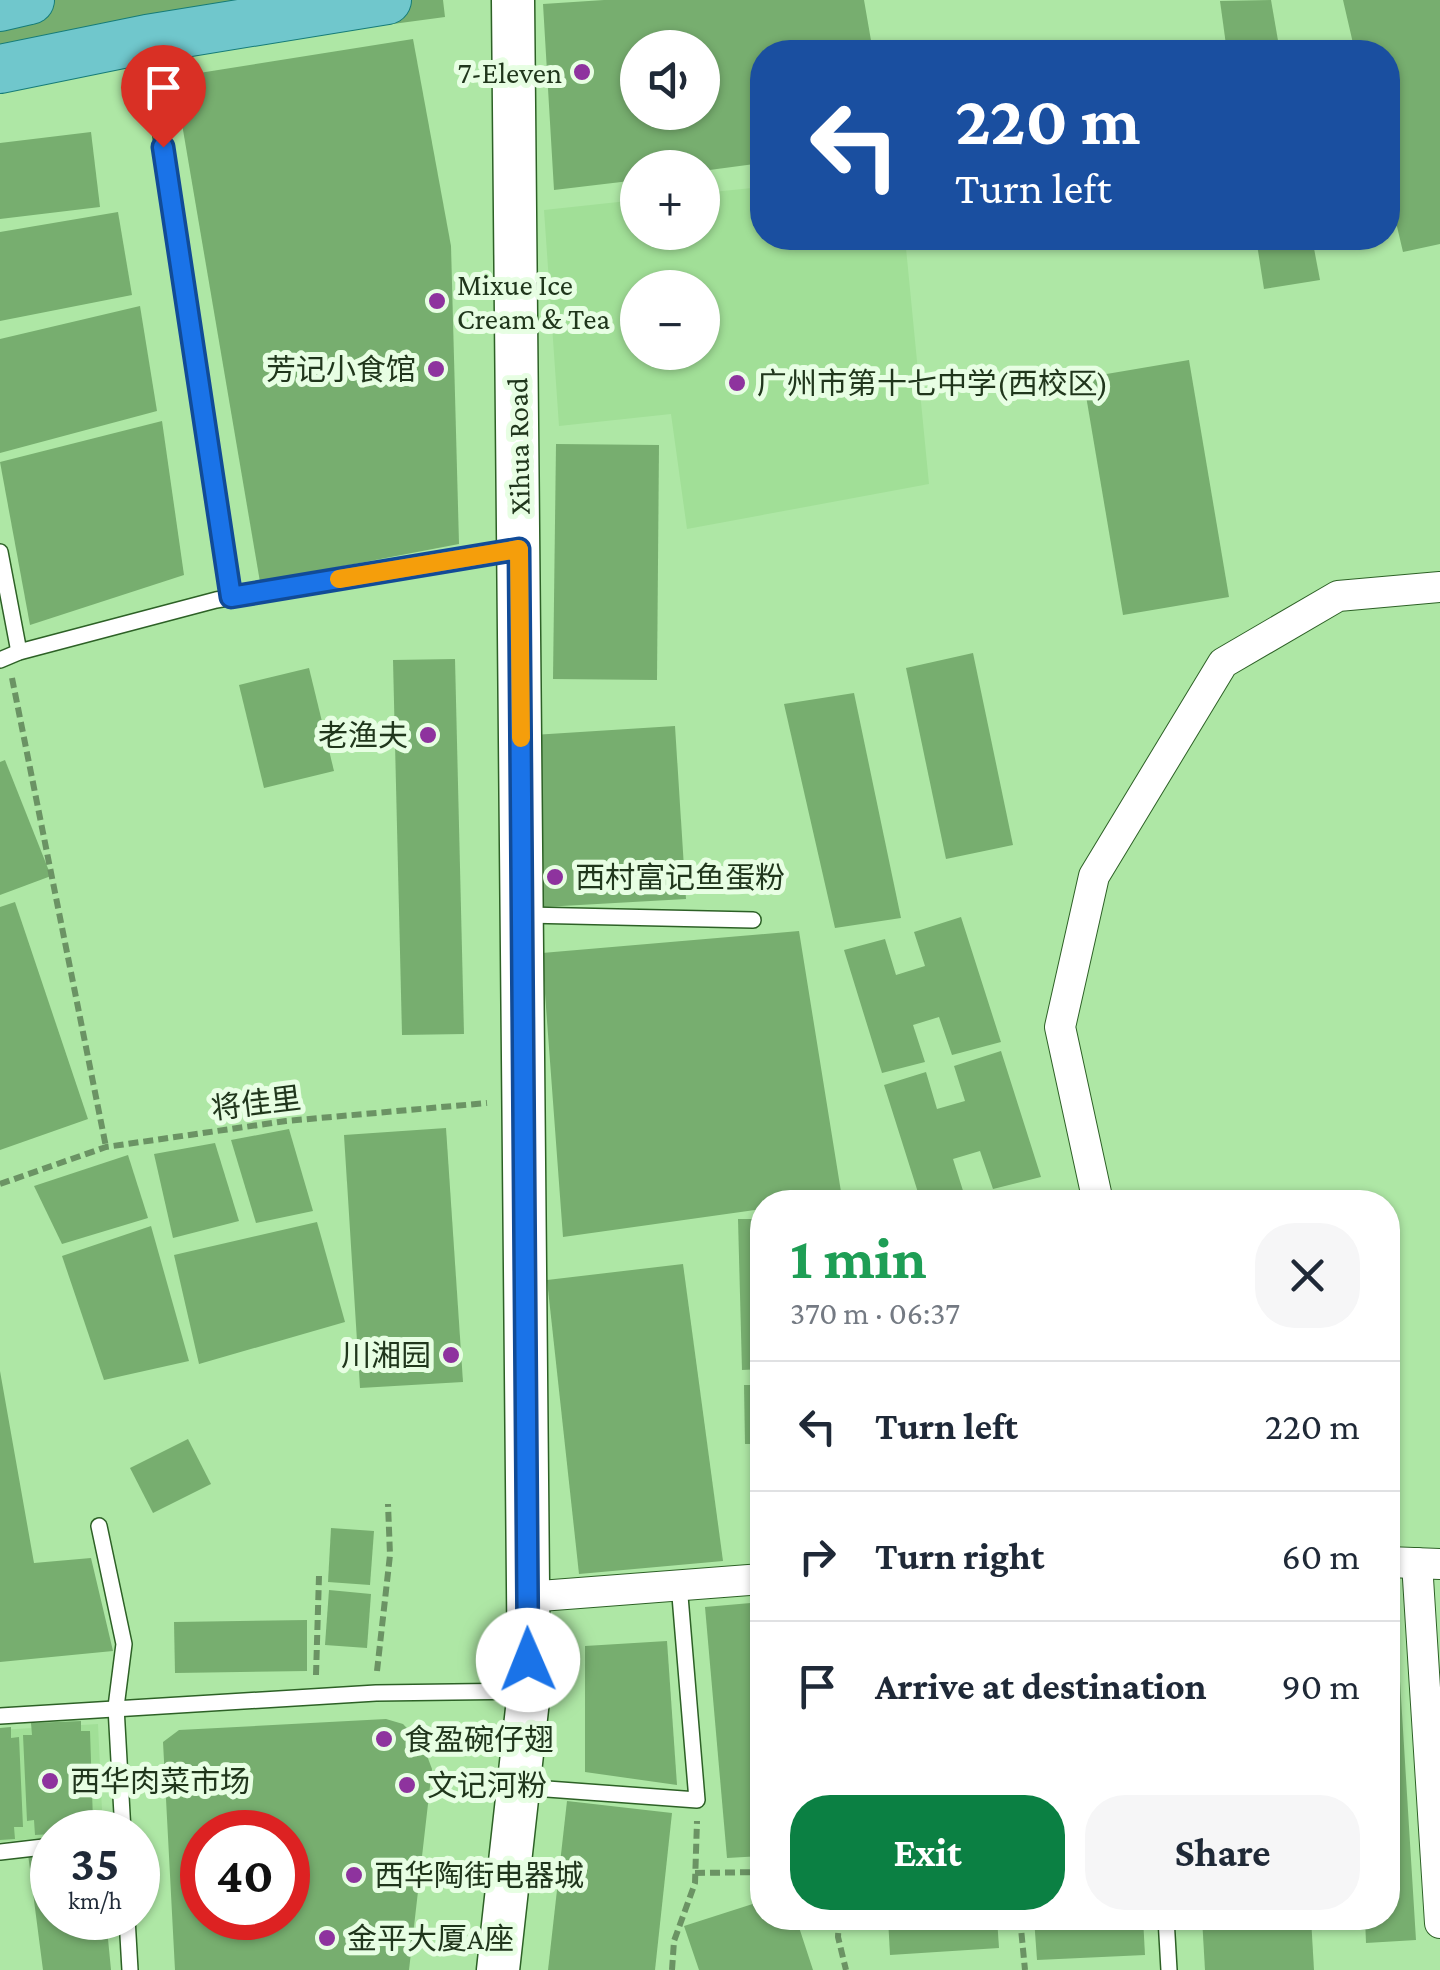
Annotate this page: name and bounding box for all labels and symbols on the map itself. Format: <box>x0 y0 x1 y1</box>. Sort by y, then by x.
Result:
pin <box>121 45 206 148</box>
place label: 7-Eleven <box>458 56 562 89</box>
marker: 7-Eleven <box>571 61 593 83</box>
place label: Mixue Ice Cream & Tea <box>457 268 610 335</box>
marker: Mixue Ice Cream & Tea <box>426 290 448 312</box>
place label: 芳记小食馆 <box>266 353 416 386</box>
marker: 芳记小食馆 <box>425 358 447 380</box>
place label: 广州市第十七中学(西校区) <box>757 367 1108 401</box>
marker: 广州市第十七中学(西校区) <box>726 372 748 394</box>
street label: Xihua Road <box>500 377 536 515</box>
place label: 老渔夫 <box>318 719 408 752</box>
marker: 老渔夫 <box>417 724 439 746</box>
place label: 西村富记鱼蛋粉 <box>575 861 785 894</box>
marker: 西村富记鱼蛋粉 <box>544 866 566 888</box>
street label: 将佳里 <box>209 1081 303 1125</box>
place label: 川湘园 <box>341 1339 431 1372</box>
marker: 川湘园 <box>440 1344 462 1366</box>
position arrow <box>476 1608 580 1712</box>
place label: 食盈碗仔翅 <box>404 1723 554 1756</box>
marker: 食盈碗仔翅 <box>373 1728 395 1750</box>
place label: 西华肉菜市场 <box>70 1765 250 1798</box>
place label: 文记河粉 <box>427 1769 547 1802</box>
marker: 西华肉菜市场 <box>39 1770 61 1792</box>
marker: 文记河粉 <box>396 1774 418 1796</box>
speed limit sign: 40 <box>180 1810 310 1940</box>
place label: 西华陶街电器城 <box>374 1859 584 1892</box>
marker: 西华陶街电器城 <box>343 1864 365 1886</box>
place label: 金平大厦A座 <box>347 1922 514 1955</box>
marker: 金平大厦A座 <box>316 1927 338 1949</box>

